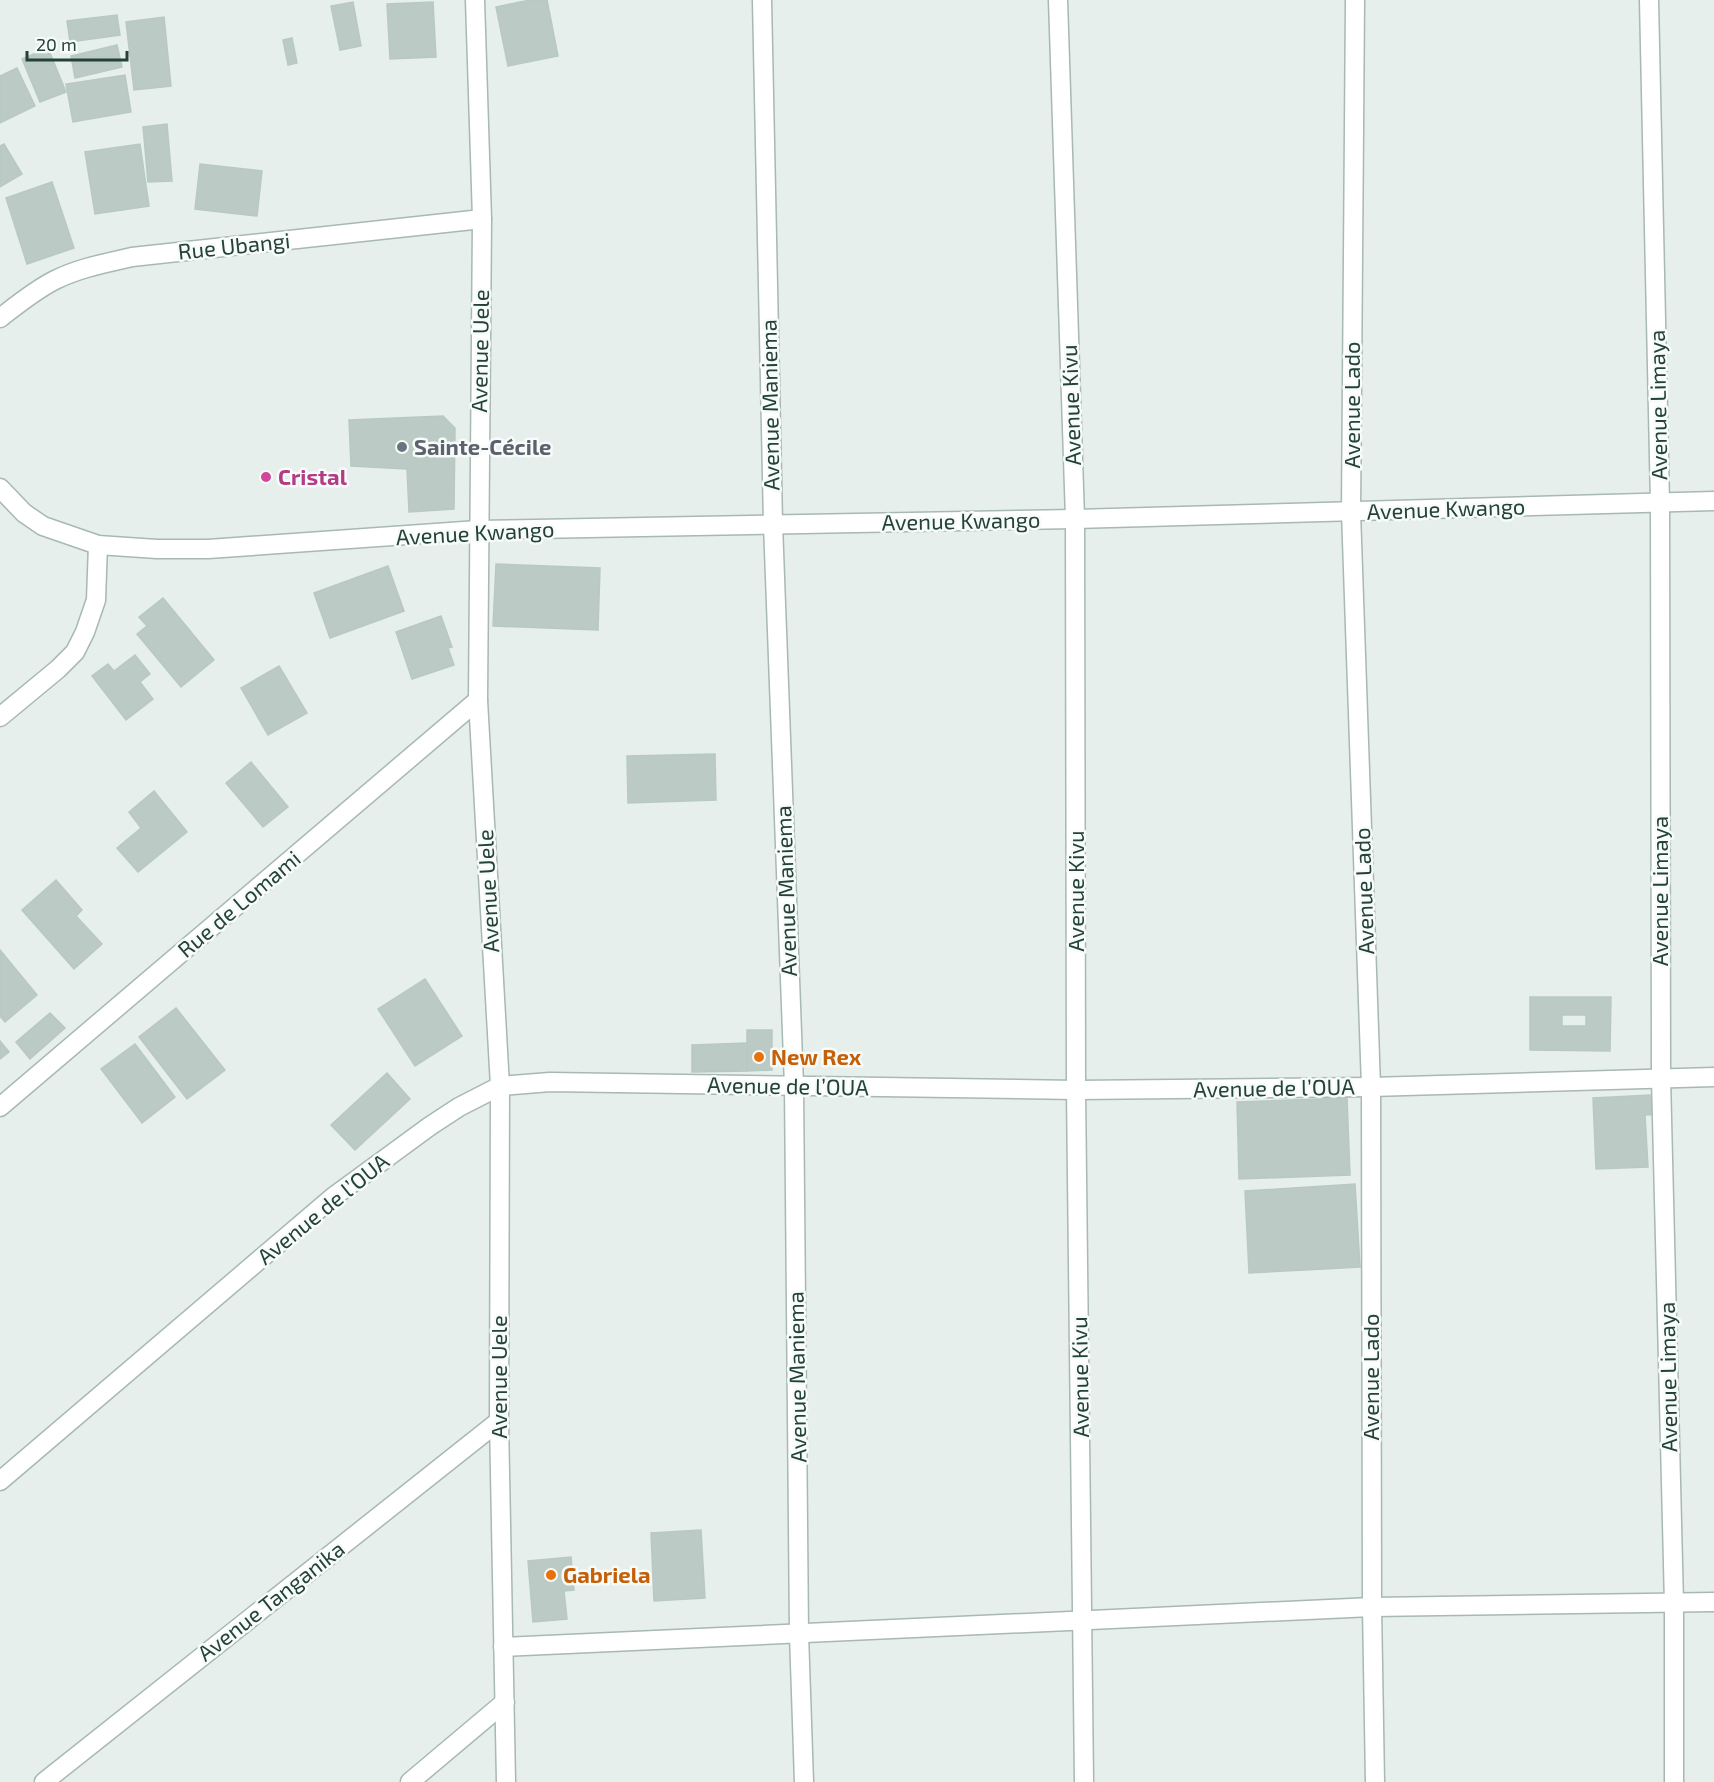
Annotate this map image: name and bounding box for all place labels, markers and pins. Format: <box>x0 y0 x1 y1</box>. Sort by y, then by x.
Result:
place label: Sainte-Cécile <box>414 433 552 459</box>
marker: Sainte-Cécile <box>395 440 409 454</box>
place label: Cristal <box>278 463 348 489</box>
marker: Cristal <box>259 470 273 484</box>
place label: New Rex <box>771 1043 862 1069</box>
marker: New Rex <box>752 1050 766 1064</box>
place label: Gabriela <box>563 1561 651 1587</box>
marker: Gabriela <box>544 1568 558 1582</box>

